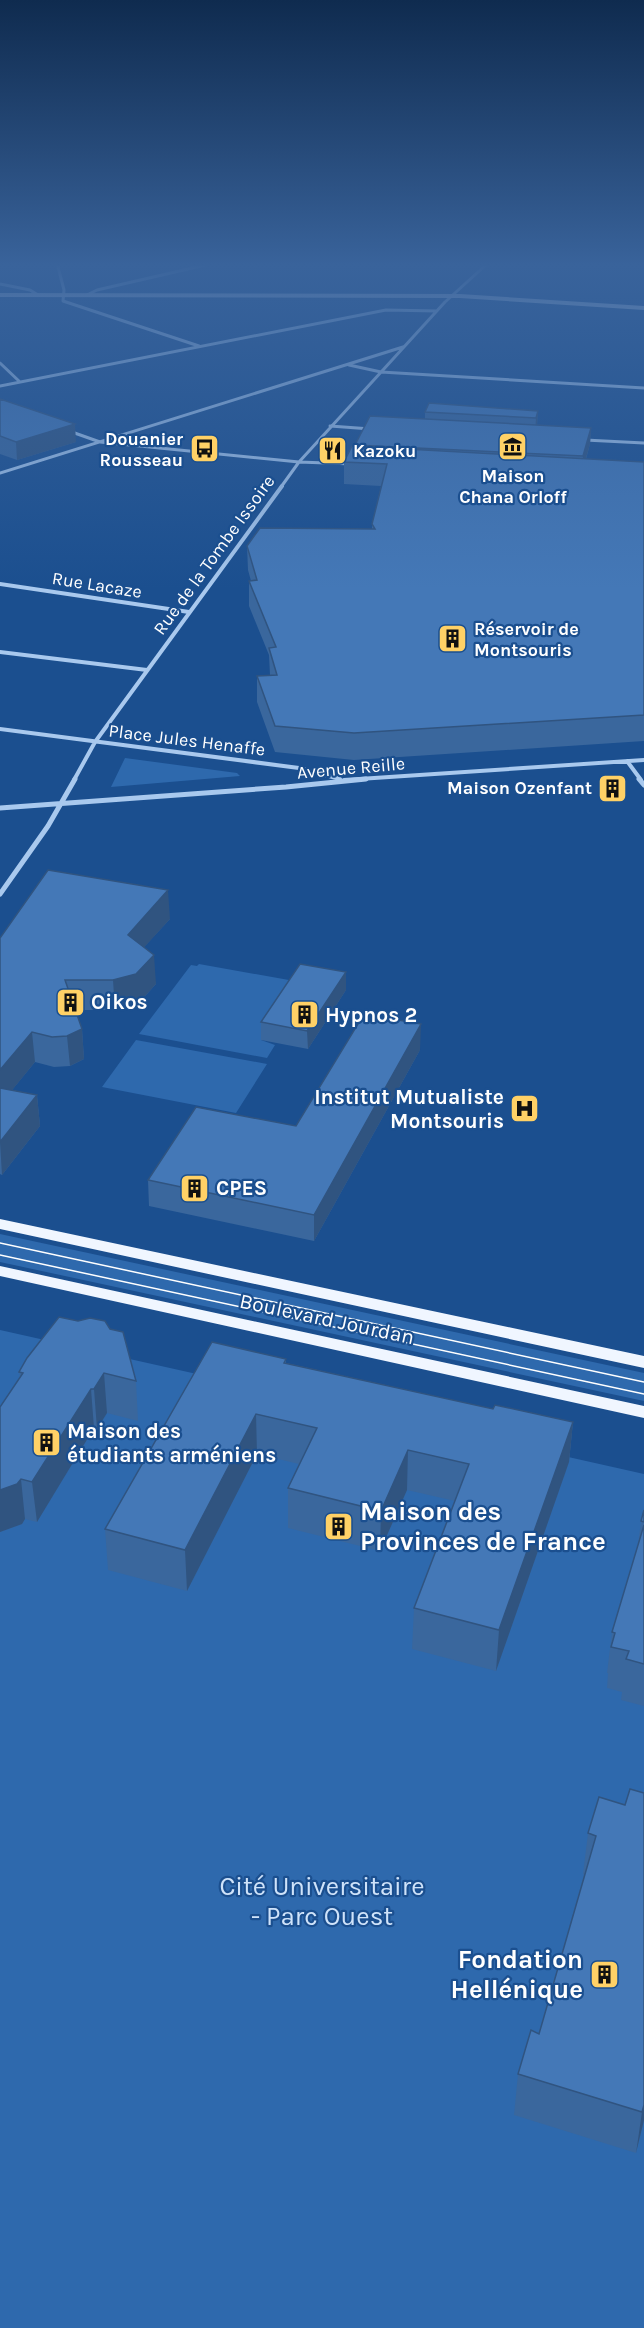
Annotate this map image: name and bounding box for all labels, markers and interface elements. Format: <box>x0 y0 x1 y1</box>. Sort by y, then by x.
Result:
place label: Douanier Rousseau <box>100 428 183 471</box>
museum icon: Maison Chana Orloff <box>497 431 529 463</box>
bus stop icon: Douanier Rousseau <box>188 433 220 465</box>
restaurant icon: Kazoku <box>316 435 348 467</box>
place label: Kazoku <box>353 440 416 462</box>
place label: Maison Chana Orloff <box>459 465 567 508</box>
street label: Rue de la Tombe Issoire <box>149 471 279 639</box>
street label: Rue Lacaze <box>50 567 144 603</box>
place label: Réservoir de Montsouris <box>474 618 579 661</box>
building icon: Réservoir de Montsouris <box>437 623 469 655</box>
street label: Place Jules Henaffe <box>107 719 267 761</box>
street label: Avenue Reille <box>296 752 406 784</box>
building icon: Maison Ozenfant <box>597 772 629 804</box>
place label: Maison Ozenfant <box>447 777 592 799</box>
building icon: Oikos <box>54 986 86 1018</box>
place label: Oikos <box>91 990 148 1014</box>
building icon: Hypnos 2 <box>288 999 320 1031</box>
place label: Hypnos 2 <box>325 1003 417 1027</box>
place label: Institut Mutualiste Montsouris <box>314 1085 504 1133</box>
hospital icon: Institut Mutualiste Montsouris <box>509 1093 541 1125</box>
building icon: CPES <box>179 1172 211 1204</box>
place label: CPES <box>216 1176 267 1200</box>
street label: Boulevard Jourdan <box>237 1289 417 1349</box>
place label: Maison des étudiants arméniens <box>67 1419 276 1467</box>
building icon: Maison des étudiants arméniens <box>30 1427 62 1459</box>
place label: Maison des Provinces de France <box>360 1496 606 1557</box>
building icon: Maison des Provinces de France <box>323 1510 355 1542</box>
park label: Cité Universitaire - Parc Ouest <box>219 1871 425 1932</box>
place label: Fondation Hellénique <box>451 1944 583 2005</box>
building icon: Fondation Hellénique <box>588 1958 620 1990</box>

